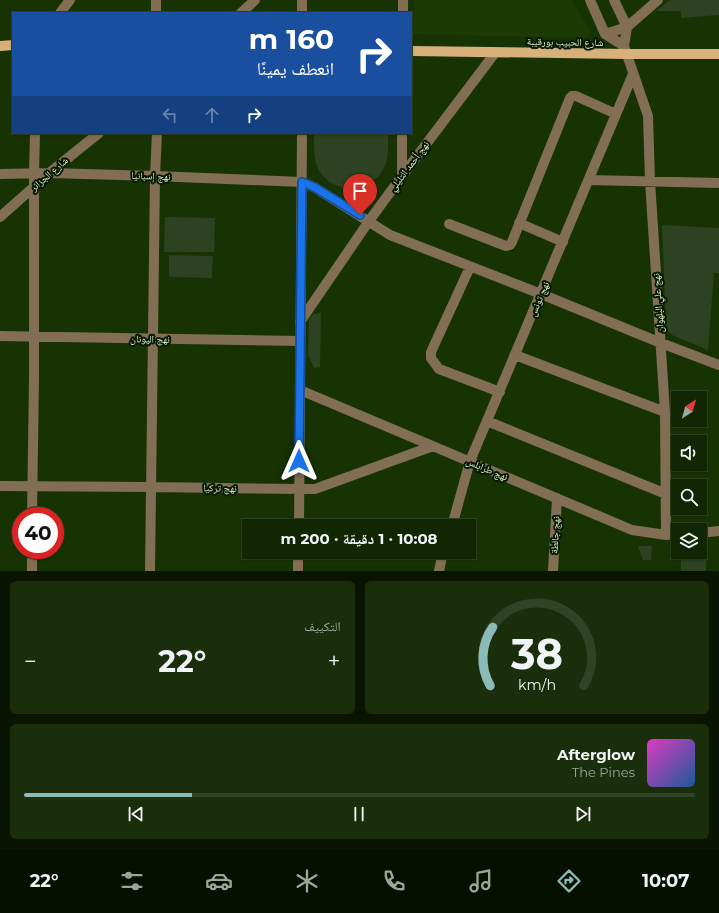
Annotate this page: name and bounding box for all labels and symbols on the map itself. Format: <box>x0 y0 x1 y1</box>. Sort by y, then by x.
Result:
street label: شارع الحبيب بورقيبة <box>527 35 604 49</box>
street label: نهج أحمد التليلي <box>386 138 433 195</box>
street label: شارع الجزائر <box>27 154 71 195</box>
street label: نهج إسبانيا <box>131 169 171 184</box>
pin <box>343 174 377 215</box>
street label: نهج علي البلهوان <box>649 273 668 333</box>
street label: نهج تونس <box>526 279 552 319</box>
street label: نهج اليونان <box>130 332 170 346</box>
north arrow <box>671 391 707 427</box>
position arrow <box>278 440 320 482</box>
street label: نهج طرابلس <box>464 454 510 484</box>
street label: نهج تركيا <box>203 481 237 495</box>
speed limit sign: 40 <box>12 507 64 559</box>
street label: نهج جالطة <box>548 516 562 554</box>

